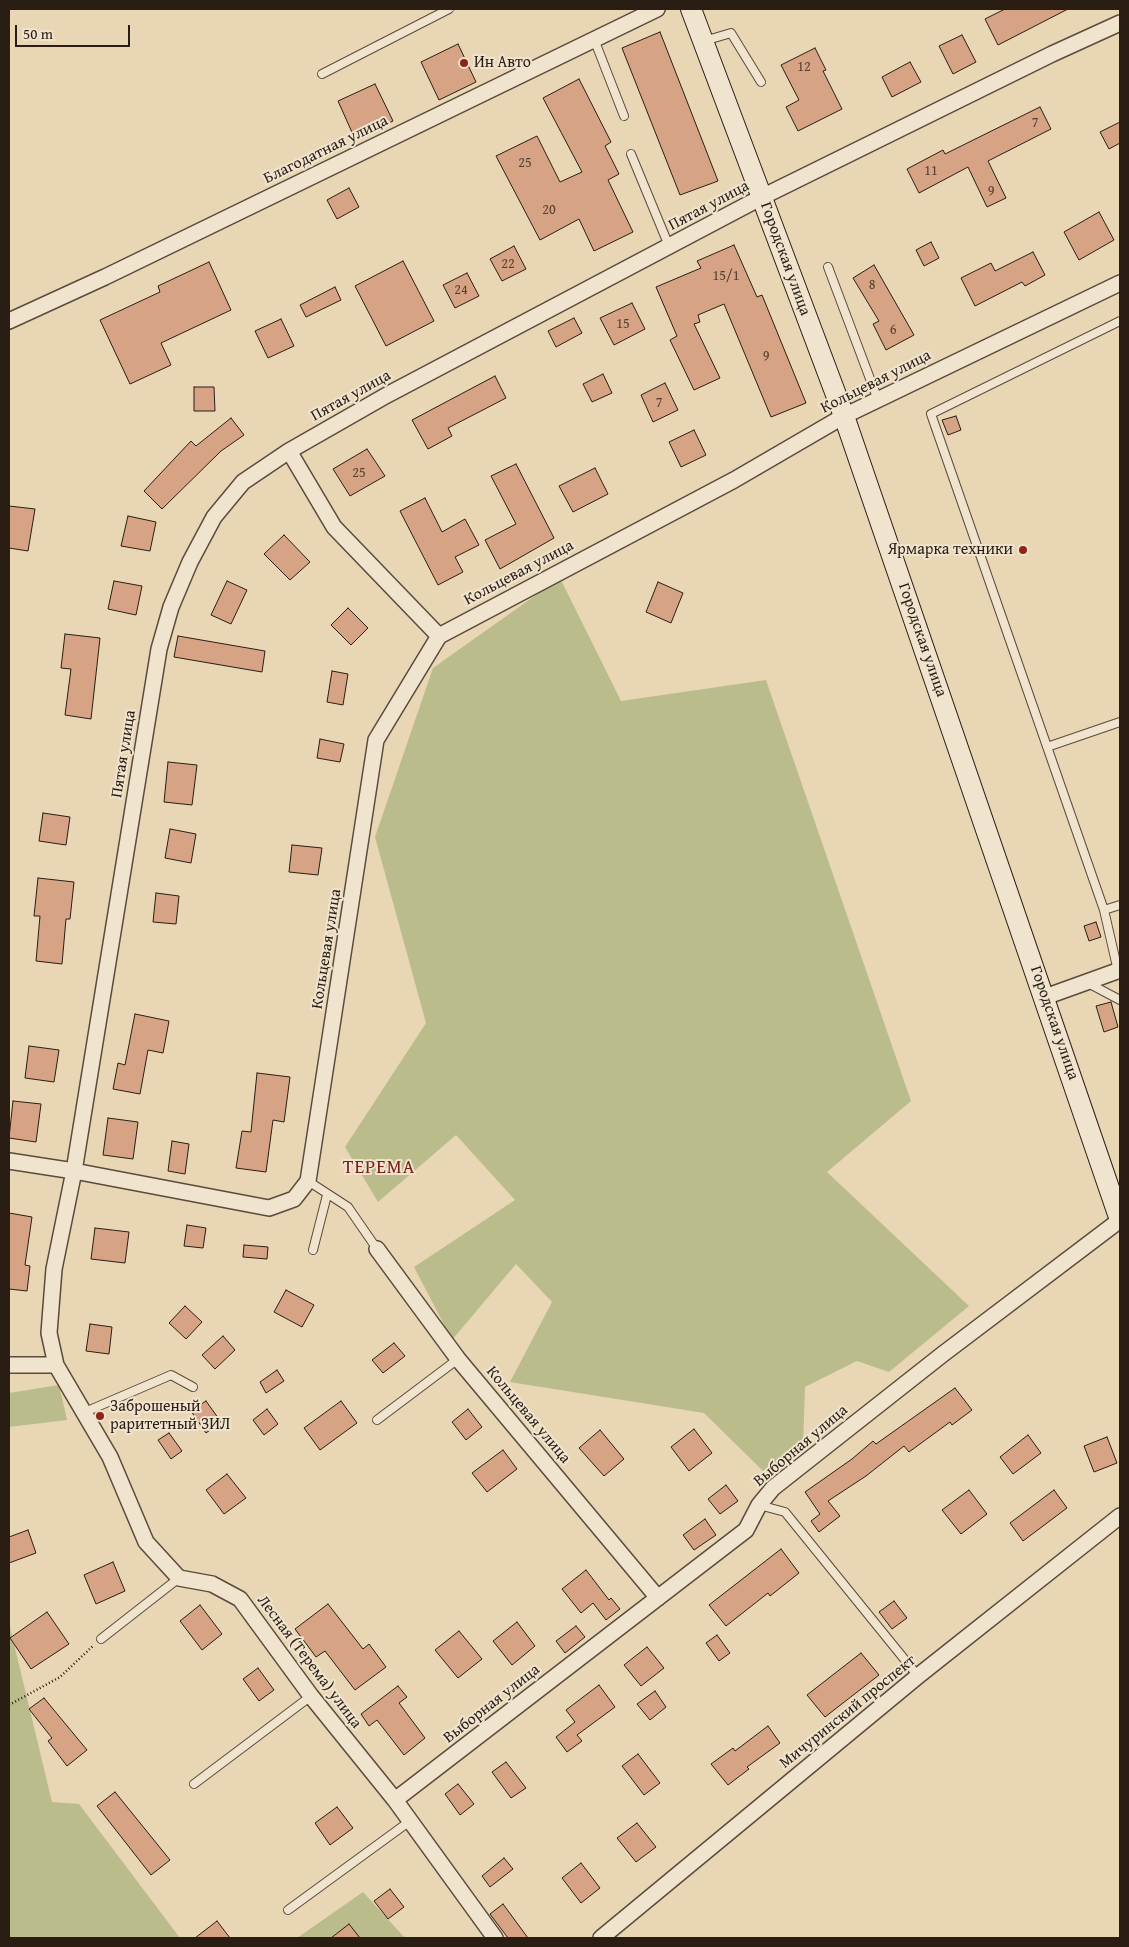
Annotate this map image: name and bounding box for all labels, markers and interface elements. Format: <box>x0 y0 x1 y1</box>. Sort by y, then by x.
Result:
scale bar <box>18 15 132 47</box>
text: 50 m <box>23 23 53 44</box>
place label: Ин Авто <box>474 53 531 73</box>
marker: Ин Авто <box>458 57 470 69</box>
house number: 12 <box>797 59 811 75</box>
street label: Благодатная улица <box>261 112 391 188</box>
house number: 7 <box>1032 115 1038 131</box>
house number: 25 <box>518 155 532 171</box>
house number: 11 <box>924 163 938 179</box>
street label: Пятая улица <box>665 177 753 235</box>
house number: 9 <box>988 183 994 199</box>
street label: Городская улица <box>756 200 814 318</box>
house number: 20 <box>542 202 556 218</box>
house number: 22 <box>501 256 515 272</box>
house number: 15/1 <box>713 268 739 284</box>
house number: 8 <box>869 277 875 293</box>
house number: 24 <box>454 282 468 298</box>
house number: 15 <box>616 316 630 332</box>
house number: 6 <box>890 322 896 338</box>
street label: Кольцевая улица <box>818 346 934 418</box>
house number: 9 <box>763 348 769 364</box>
street label: Пятая улица <box>308 366 394 426</box>
house number: 7 <box>656 395 662 411</box>
house number: 25 <box>352 465 366 481</box>
street label: Кольцевая улица <box>461 536 577 610</box>
place label: Ярмарка техники <box>888 540 1013 560</box>
marker: Ярмарка техники <box>1017 544 1029 556</box>
street label: Городская улица <box>894 580 950 700</box>
street label: Пятая улица <box>108 709 140 799</box>
street label: Кольцевая улица <box>308 888 346 1010</box>
street label: Городская улица <box>1026 963 1082 1083</box>
district label: ТЕРЕМА <box>342 1157 416 1179</box>
street label: Кольцевая улица <box>482 1362 574 1468</box>
place label: Заброшеный раритетный ЗИЛ <box>110 1397 230 1435</box>
street label: Выборная улица <box>750 1401 852 1491</box>
marker: Заброшеный раритетный ЗИЛ <box>94 1410 106 1422</box>
street label: Лесная (Терема) улица <box>253 1592 365 1732</box>
street label: Мичуринский проспект <box>776 1651 920 1773</box>
street label: Выборная улица <box>440 1660 544 1748</box>

